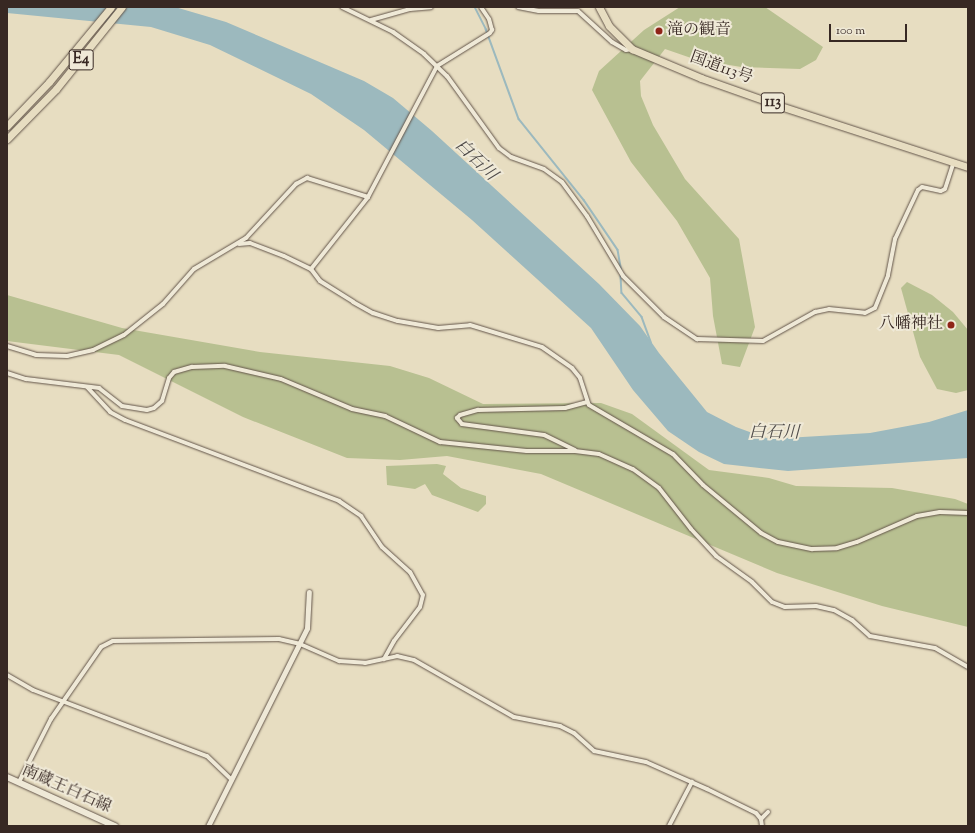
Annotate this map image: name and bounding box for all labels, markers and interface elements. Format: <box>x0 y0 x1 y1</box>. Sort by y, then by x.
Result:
scale bar <box>831 16 909 42</box>
place label: 滝の観音 <box>667 21 731 41</box>
text: 100 m <box>836 22 865 40</box>
marker: 滝の観音 <box>654 26 664 36</box>
road number: E4 <box>68 47 94 73</box>
street label: 国道113号 <box>687 49 755 89</box>
road number: 113 <box>760 90 786 116</box>
water label: 白石川 <box>450 136 500 186</box>
place label: 八幡神社 <box>879 315 943 335</box>
marker: 八幡神社 <box>946 320 956 330</box>
water label: 白石川 <box>748 423 800 445</box>
street label: 南蔵王白石線 <box>18 762 114 818</box>

